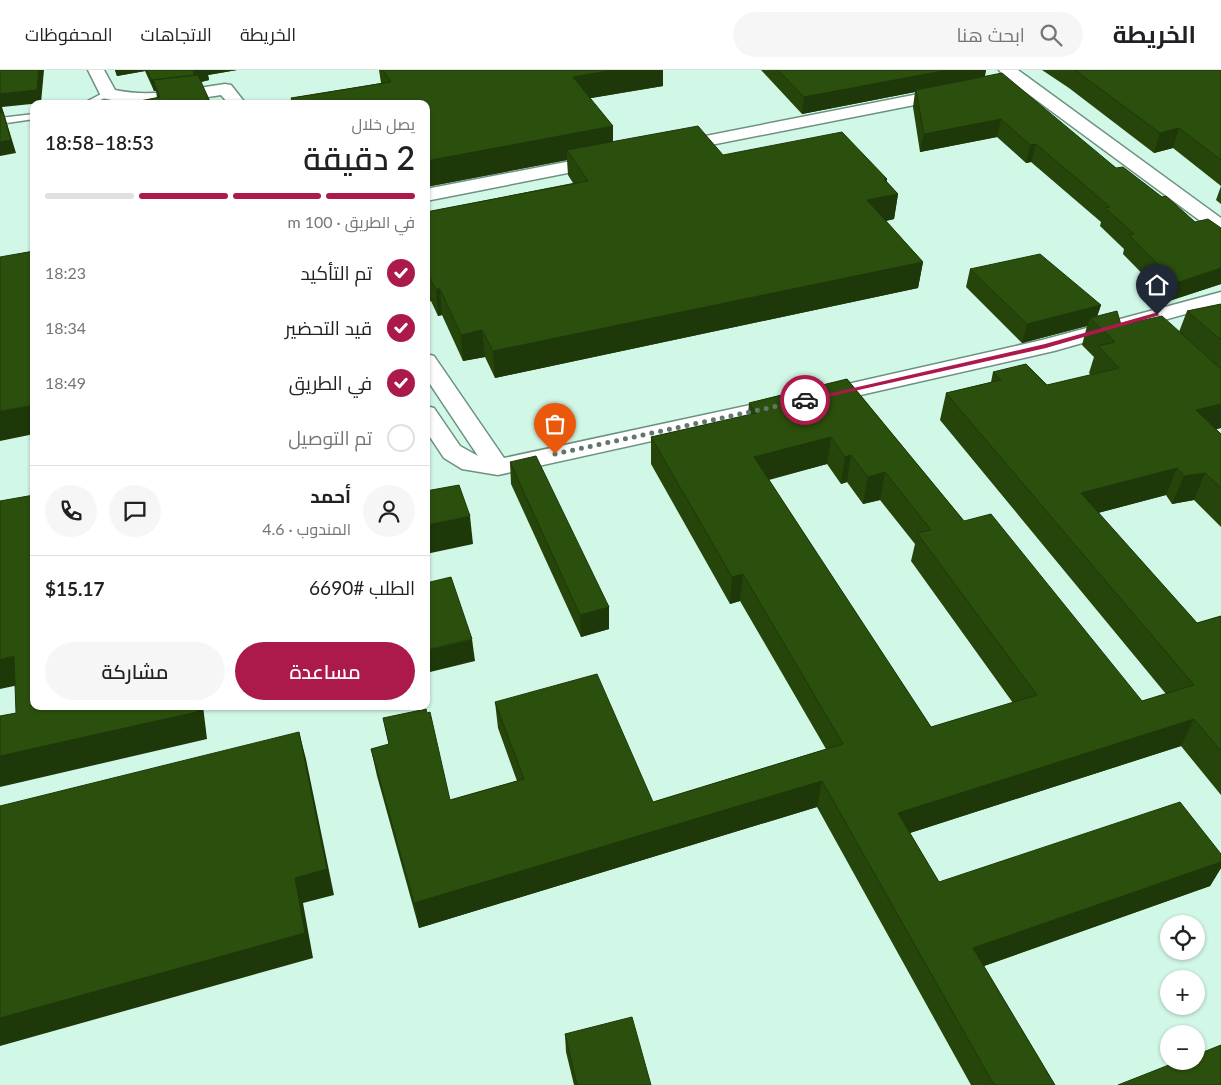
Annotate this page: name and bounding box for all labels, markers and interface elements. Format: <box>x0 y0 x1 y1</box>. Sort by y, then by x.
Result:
search box <box>733 12 1083 57</box>
text: الخريطة <box>1113 19 1196 48</box>
icon: search <box>1037 21 1065 49</box>
text: المحفوظات <box>25 23 113 45</box>
text: الاتجاهات <box>141 23 212 45</box>
text: الخريطة <box>240 23 296 45</box>
text: ابحث هنا <box>956 23 1025 46</box>
text: يصل خلال <box>352 114 415 133</box>
text: 18:53–18:58 <box>45 131 154 154</box>
text: 2 دقيقة <box>303 138 415 177</box>
text: في الطريق · 100 m <box>287 212 415 231</box>
icon: check <box>387 259 415 287</box>
text: تم التأكيد <box>300 261 372 284</box>
text: 18:23 <box>45 263 86 282</box>
pin <box>1136 264 1178 315</box>
icon: home <box>1143 271 1171 299</box>
icon: check <box>387 314 415 342</box>
text: قيد التحضير <box>285 316 372 339</box>
text: 18:34 <box>45 318 86 337</box>
icon: check <box>387 369 415 397</box>
text: في الطريق <box>289 371 372 394</box>
text: 18:49 <box>45 373 86 392</box>
courier <box>780 375 830 425</box>
icon: car <box>791 386 819 414</box>
pin <box>534 403 576 454</box>
icon: bag <box>541 410 569 438</box>
text: تم التوصيل <box>288 426 372 449</box>
text: أحمد <box>310 484 351 507</box>
button: phone <box>45 485 97 537</box>
button: chat <box>109 485 161 537</box>
button: person <box>363 485 415 537</box>
text: المندوب · 4.6 <box>262 519 351 538</box>
text: الطلب #6690 <box>309 576 415 599</box>
text: $15.17 <box>45 577 105 600</box>
button: مشاركة <box>45 642 225 700</box>
button: مساعدة <box>235 642 415 700</box>
map controls <box>1160 915 1205 1070</box>
button: locate <box>1160 915 1205 960</box>
button: + <box>1160 970 1205 1015</box>
button: − <box>1160 1025 1205 1070</box>

